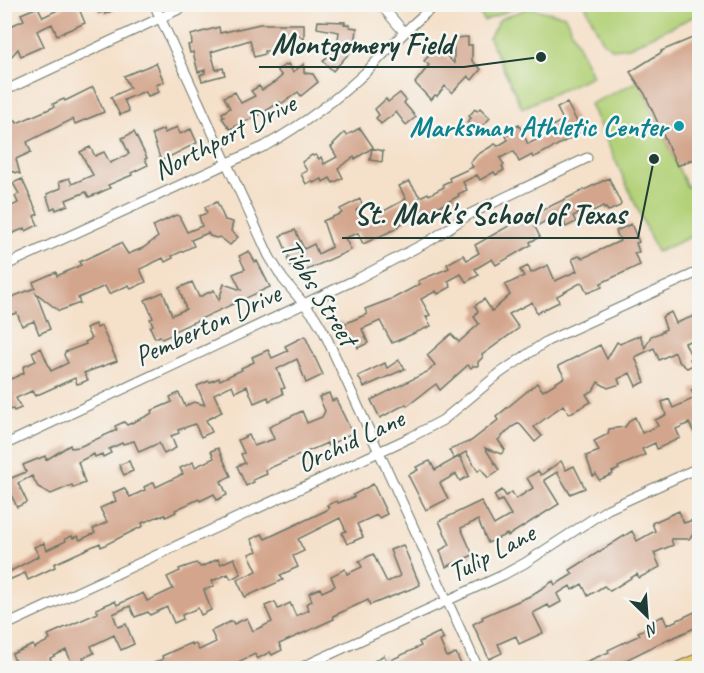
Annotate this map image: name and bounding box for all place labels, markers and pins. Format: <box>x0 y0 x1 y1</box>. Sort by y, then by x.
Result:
callout: Montgomery Field <box>259 19 464 67</box>
place label: Marksman Athletic Center <box>410 109 670 144</box>
marker: Marksman Athletic Center <box>672 119 686 133</box>
callout: St. Mark's School of Texas <box>342 190 638 238</box>

